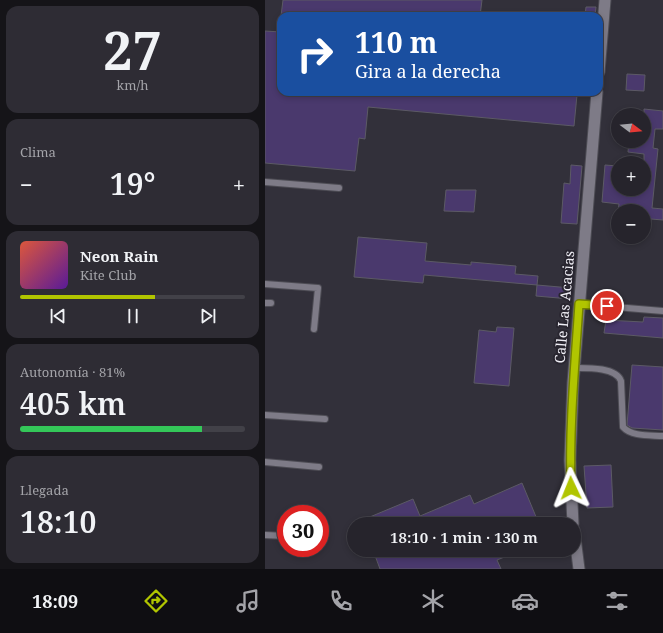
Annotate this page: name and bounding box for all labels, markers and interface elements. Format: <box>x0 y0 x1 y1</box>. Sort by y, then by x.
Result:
text: 27 <box>103 14 162 85</box>
text: 110 m <box>355 23 437 61</box>
icon: right <box>289 28 341 80</box>
text: Gira a la derecha <box>355 59 501 83</box>
text: km/h <box>117 76 148 94</box>
north arrow <box>611 108 651 148</box>
map controls <box>611 108 651 244</box>
text: Clima <box>20 143 56 161</box>
button: + <box>611 156 651 196</box>
text: 19° <box>110 163 156 204</box>
text: − <box>20 169 33 199</box>
text: + <box>233 169 245 199</box>
button: − <box>611 204 651 244</box>
text: Neon Rain <box>80 246 158 266</box>
street label: Calle Las Acacias <box>550 250 578 364</box>
text: Kite Club <box>80 266 136 284</box>
pin <box>590 289 624 323</box>
icon: arrive <box>596 295 618 317</box>
icon: previous <box>47 305 69 327</box>
icon: pause <box>122 305 144 327</box>
icon: next <box>197 305 219 327</box>
text: Autonomía · 81% <box>20 363 125 381</box>
text: 405 km <box>20 383 126 424</box>
position arrow <box>550 467 592 509</box>
text: Llegada <box>20 481 69 499</box>
text: 18:10 <box>20 501 96 542</box>
speed limit sign: 30 <box>277 505 329 557</box>
text: 18:10 · 1 min · 130 m <box>390 527 538 547</box>
icon: directions <box>142 587 170 615</box>
icon: music <box>234 587 262 615</box>
icon: phone <box>327 587 355 615</box>
icon: climate <box>419 587 447 615</box>
icon: car <box>511 587 539 615</box>
icon: filters <box>603 587 631 615</box>
text: 18:09 <box>32 589 78 613</box>

